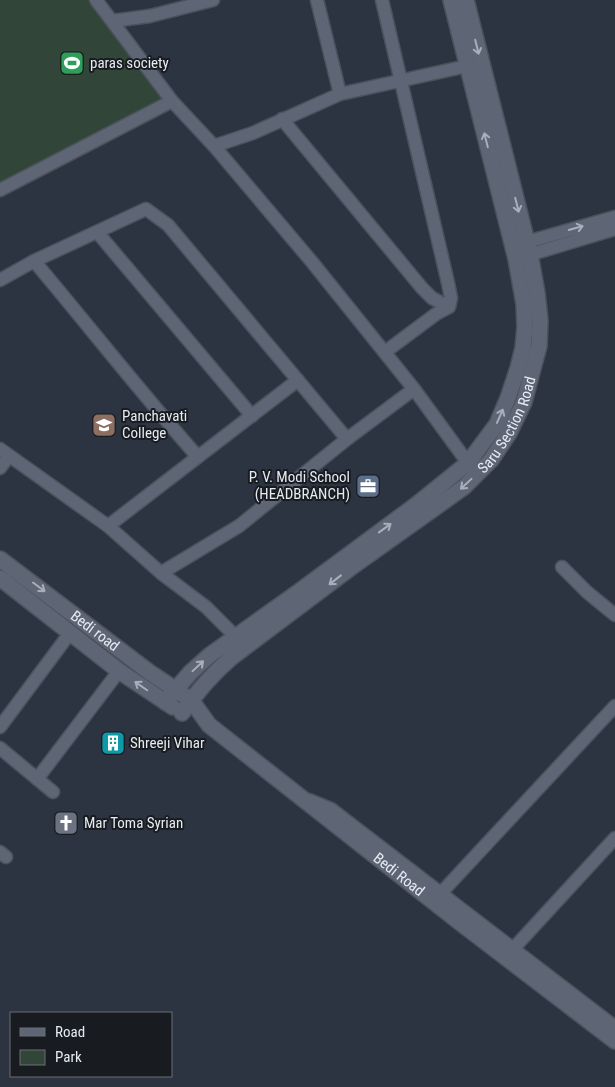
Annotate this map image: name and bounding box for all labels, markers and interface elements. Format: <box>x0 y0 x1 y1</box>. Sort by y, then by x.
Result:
one-way arrow <box>473 39 483 55</box>
sports icon: paras society <box>59 50 85 76</box>
place label: paras society <box>90 54 169 72</box>
one-way arrow <box>481 132 490 148</box>
one-way arrow <box>513 197 522 213</box>
one-way arrow <box>568 223 584 233</box>
street label: Saru Section Road <box>474 374 539 477</box>
place label: Panchavati College <box>122 407 187 442</box>
one-way arrow <box>496 409 505 424</box>
school or university icon: Panchavati College <box>91 412 117 438</box>
place label: P. V. Modi School (HEADBRANCH) <box>249 468 350 503</box>
office icon: P. V. Modi School (HEADBRANCH) <box>355 473 381 499</box>
one-way arrow <box>460 478 473 490</box>
one-way arrow <box>378 523 392 533</box>
one-way arrow <box>329 574 342 585</box>
one-way arrow <box>32 582 45 593</box>
street label: Bedi road <box>67 607 123 655</box>
one-way arrow <box>191 660 204 672</box>
one-way arrow <box>134 681 148 691</box>
building icon: Shreeji Vihar <box>100 730 126 756</box>
place label: Shreeji Vihar <box>130 734 205 752</box>
church icon: Mar Toma Syrian <box>53 810 79 836</box>
place label: Mar Toma Syrian <box>84 814 183 832</box>
street label: Bedi Road <box>370 849 428 900</box>
legend <box>10 1012 172 1077</box>
text: Road <box>55 1023 85 1041</box>
text: Park <box>55 1048 82 1066</box>

